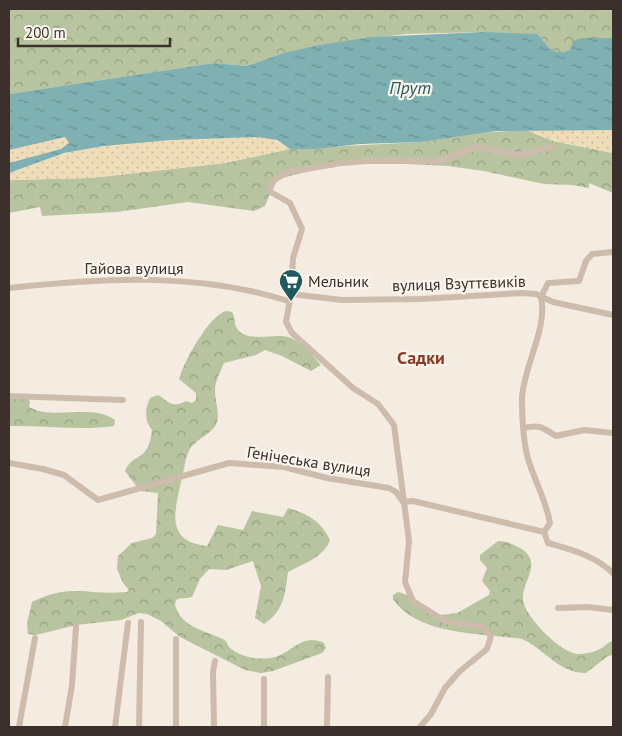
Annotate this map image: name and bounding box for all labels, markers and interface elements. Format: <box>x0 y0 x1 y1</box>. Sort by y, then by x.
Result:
scale bar <box>18 15 170 47</box>
text: 200 m <box>25 23 66 42</box>
water label: Прут <box>389 76 431 99</box>
street label: Гайова вулиця <box>84 258 184 278</box>
supermarket icon: Мельник <box>278 268 304 302</box>
place label: Мельник <box>308 271 369 291</box>
street label: вулиця Взуттєвиків <box>392 271 526 295</box>
district label: Садки <box>397 346 445 369</box>
street label: Генічеська вулиця <box>246 441 372 481</box>

